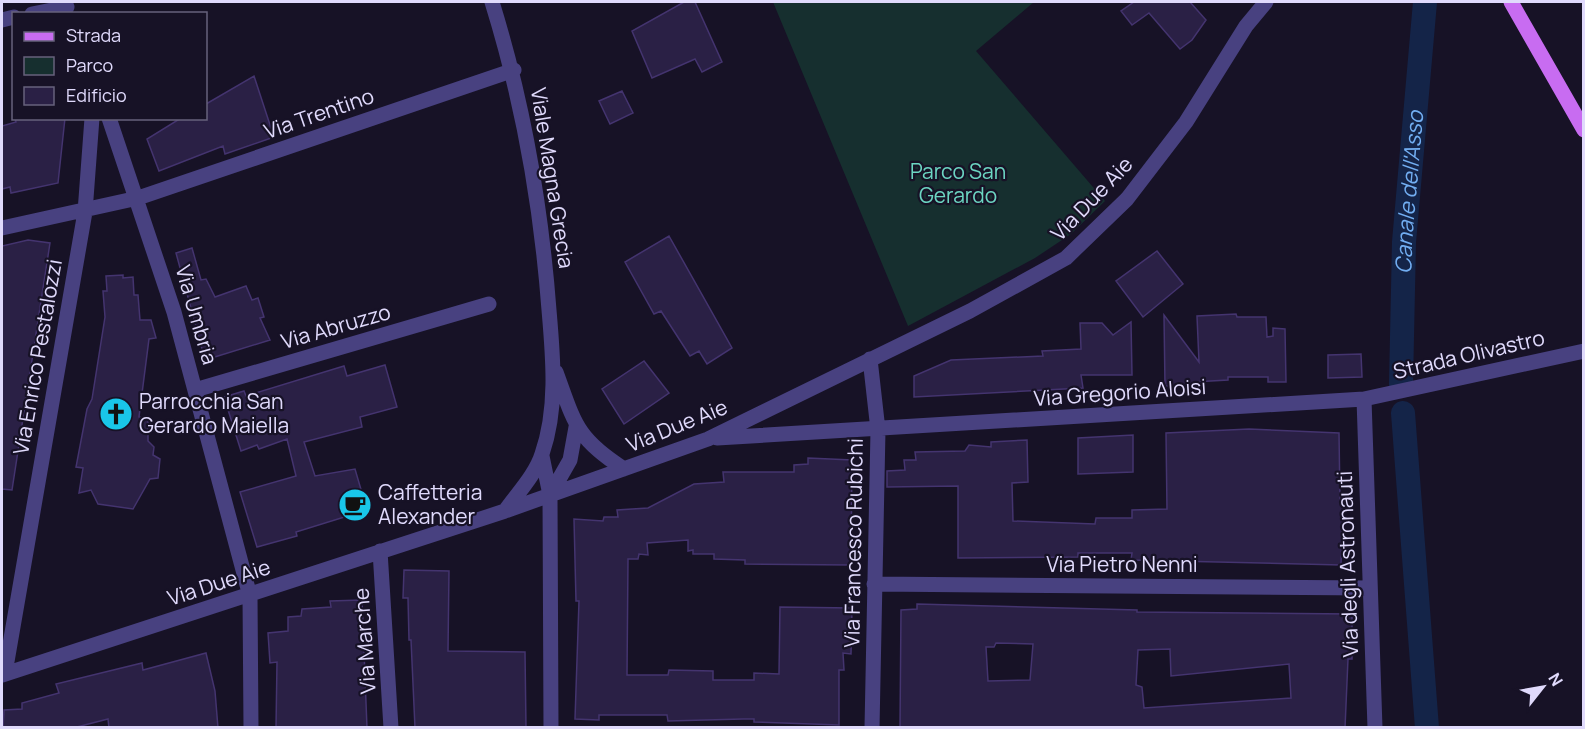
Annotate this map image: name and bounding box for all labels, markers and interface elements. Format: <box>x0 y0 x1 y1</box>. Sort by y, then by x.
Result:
legend <box>12 12 207 120</box>
text: Strada <box>66 23 121 47</box>
text: Parco <box>66 53 113 77</box>
street label: Via Trentino <box>260 81 377 145</box>
text: Edificio <box>66 83 127 107</box>
street label: Viale Magna Grecia <box>525 85 581 270</box>
water label: Canale dell'Asso <box>1388 108 1431 274</box>
street label: Via Due Aie <box>1044 150 1138 246</box>
park label: Parco San Gerardo <box>910 157 1006 209</box>
street label: Via Enrico Pestalozzi <box>6 257 68 457</box>
street label: Via Umbria <box>169 262 224 368</box>
street label: Via Abruzzo <box>278 297 394 355</box>
street label: Strada Olivastro <box>1390 323 1547 385</box>
street label: Via Gregorio Aloisi <box>1033 372 1207 412</box>
place label: Parrocchia San Gerardo Maiella <box>139 387 289 439</box>
street label: Via Due Aie <box>622 392 731 458</box>
church icon: Parrocchia San Gerardo Maiella <box>98 396 134 432</box>
street label: Via Francesco Rubichi <box>837 438 869 648</box>
street label: Via degli Astronauti <box>1330 470 1364 658</box>
place label: Caffetteria Alexander <box>378 478 482 530</box>
cafe icon: Caffetteria Alexander <box>337 487 373 523</box>
street label: Via Pietro Nenni <box>1046 550 1198 578</box>
street label: Via Due Aie <box>164 552 274 612</box>
street label: Via Marche <box>346 587 382 695</box>
north arrow <box>1513 657 1573 717</box>
text: N <box>1543 669 1568 690</box>

